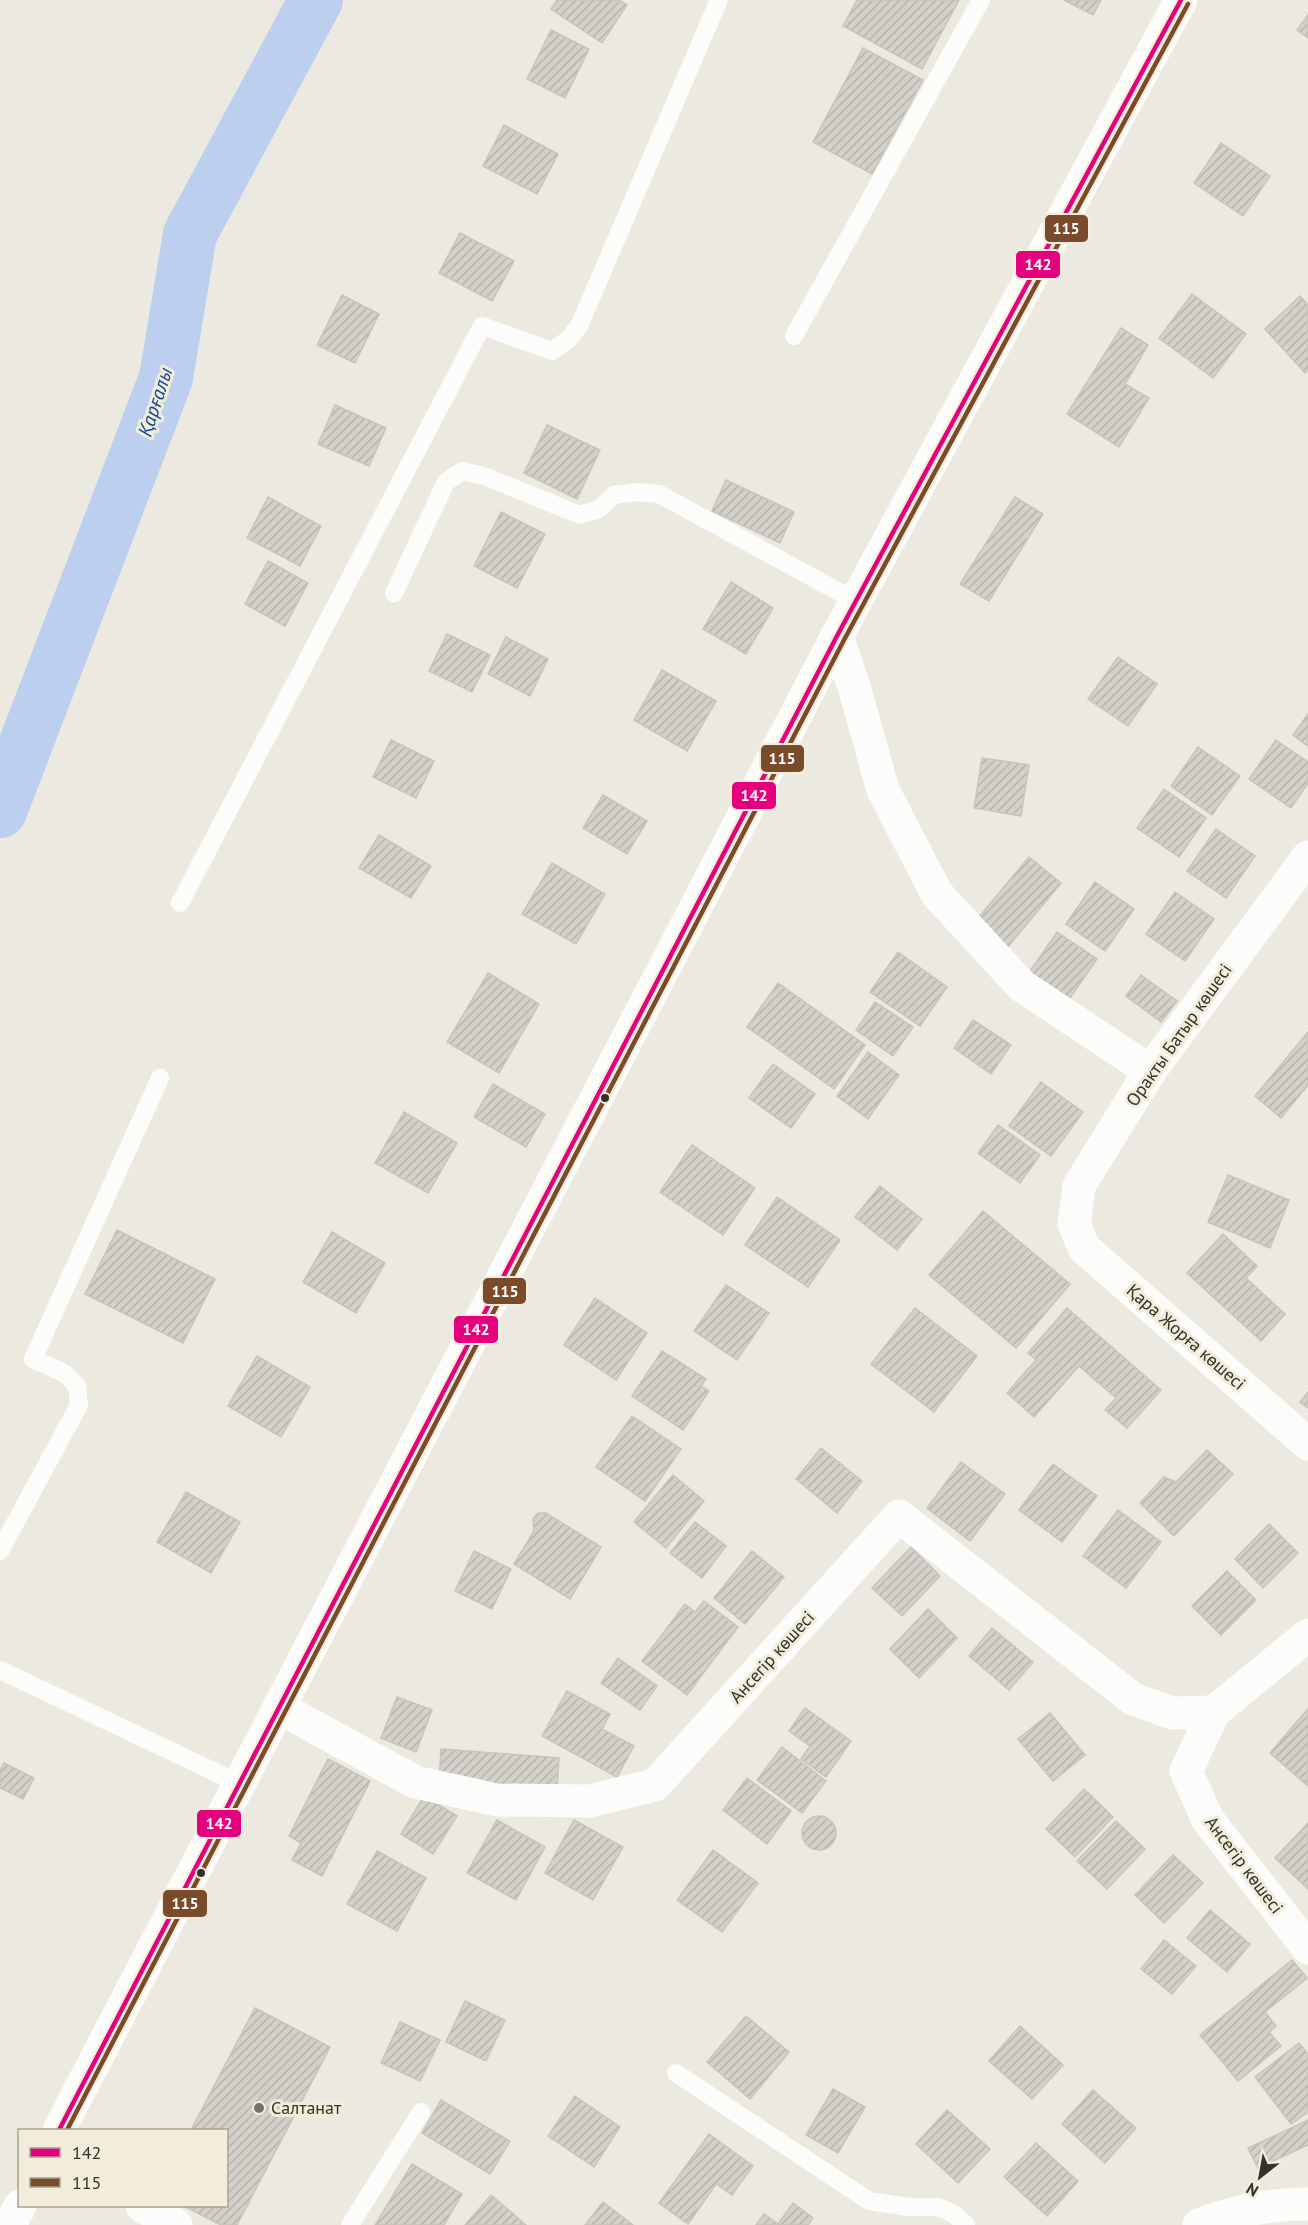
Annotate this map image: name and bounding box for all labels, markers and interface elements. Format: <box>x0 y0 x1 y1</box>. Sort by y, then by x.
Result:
line badge: 115 <box>1044 214 1089 243</box>
text: 115 <box>1052 218 1080 238</box>
line badge: 142 <box>1015 250 1061 279</box>
text: 142 <box>1024 254 1052 274</box>
water label: Қарғалы <box>132 364 178 440</box>
line badge: 115 <box>760 744 805 773</box>
text: 115 <box>768 748 796 768</box>
line badge: 142 <box>731 781 777 810</box>
text: 142 <box>740 785 768 805</box>
street label: Оракты Батыр көшесі <box>1121 959 1236 1111</box>
unlabelled marker <box>599 1092 611 1104</box>
line badge: 115 <box>482 1277 527 1305</box>
street label: Қара Жорға көшесі <box>1122 1279 1251 1395</box>
text: 115 <box>491 1281 519 1301</box>
line badge: 142 <box>453 1315 499 1344</box>
text: 142 <box>462 1319 490 1339</box>
street label: Ансегір көшесі <box>724 1606 819 1708</box>
line badge: 142 <box>196 1809 242 1838</box>
street label: Ансегір көшесі <box>1200 1811 1289 1918</box>
text: 142 <box>205 1813 233 1833</box>
unlabelled marker <box>195 1867 207 1879</box>
line badge: 115 <box>162 1889 208 1918</box>
text: 115 <box>171 1893 199 1913</box>
place label: Салтанат <box>271 2096 342 2119</box>
marker: Салтанат <box>252 2101 266 2115</box>
legend <box>18 2129 228 2207</box>
text: 142 <box>72 2141 101 2164</box>
north arrow <box>1230 2147 1290 2207</box>
text: 115 <box>72 2171 101 2194</box>
text: N <box>1243 2179 1262 2201</box>

